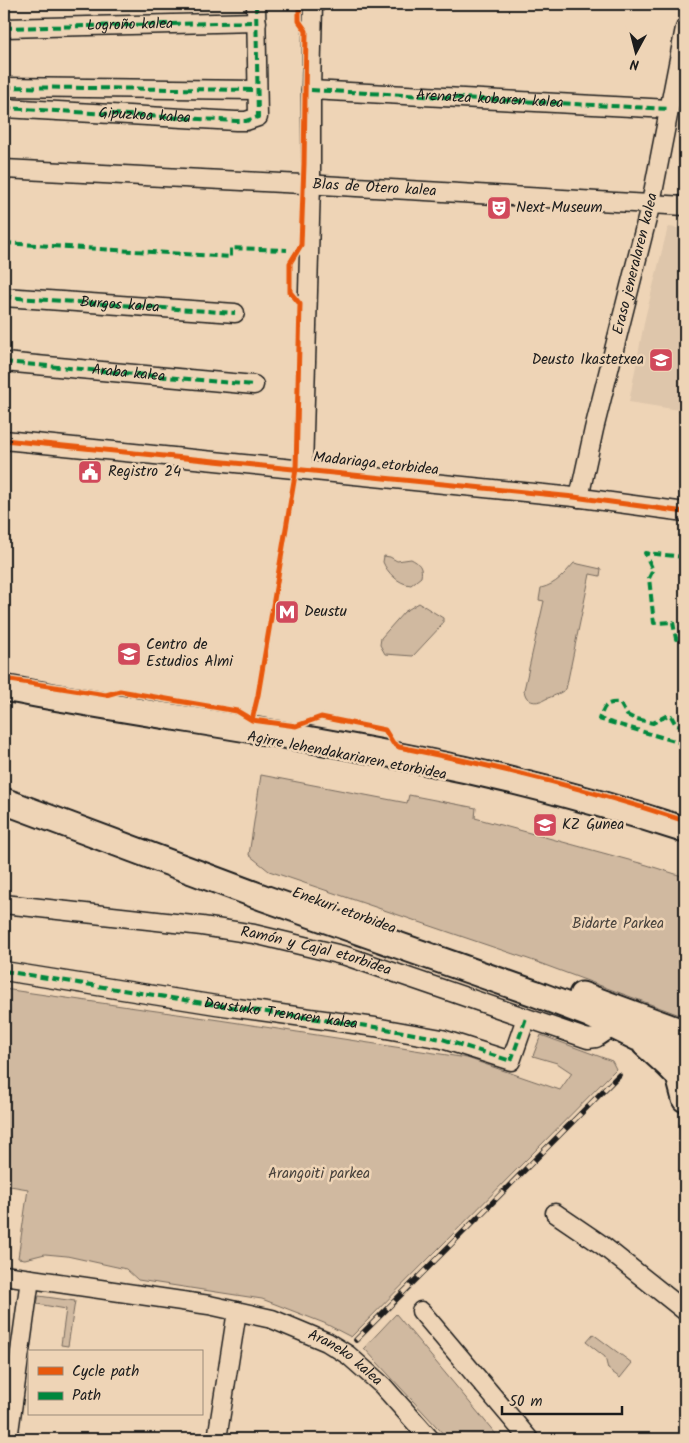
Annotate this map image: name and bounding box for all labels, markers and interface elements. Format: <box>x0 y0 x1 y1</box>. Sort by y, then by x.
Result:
street label: Logroño kalea <box>87 12 173 38</box>
north arrow <box>612 28 662 78</box>
text: N <box>629 52 640 75</box>
street label: Arenatza kobaren kalea <box>415 84 564 115</box>
street label: Gipuzkoa kalea <box>98 101 192 130</box>
street label: Blas de Otero kalea <box>312 173 437 204</box>
street label: Eraso jeneralaren kalea <box>606 191 665 337</box>
theatre icon: Next Museum <box>486 195 512 221</box>
place label: Next Museum <box>516 196 603 220</box>
street label: Burgos kalea <box>79 290 160 320</box>
school or university icon: Deusto Ikastetxea <box>648 347 674 373</box>
place label: Deusto Ikastetxea <box>532 348 644 372</box>
street label: Araba kalea <box>91 358 166 389</box>
street label: Madariaga etorbidea <box>312 445 440 483</box>
public building icon: Registro 24 <box>77 459 103 485</box>
place label: Registro 24 <box>108 460 181 484</box>
metro station icon: Deustu <box>274 599 300 625</box>
place label: Deustu <box>304 600 347 624</box>
place label: Centro de Estudios Almi <box>146 633 234 674</box>
school or university icon: Centro de Estudios Almi <box>116 641 142 667</box>
street label: Agirre lehendakariaren etorbidea <box>245 725 449 787</box>
school or university icon: KZ Gunea <box>532 812 558 838</box>
place label: KZ Gunea <box>562 813 624 837</box>
street label: Enekuri etorbidea <box>289 881 399 941</box>
park label: Bidarte Parkea <box>572 912 664 936</box>
street label: Ramón y Cajal etorbidea <box>239 920 395 983</box>
street label: Deustuko Trenaren kalea <box>202 991 359 1036</box>
park label: Arangoiti parkea <box>268 1162 370 1186</box>
street label: Araneko kalea <box>304 1323 388 1392</box>
legend <box>28 1350 202 1416</box>
text: Cycle path <box>72 1360 139 1384</box>
scale bar <box>502 1383 622 1415</box>
text: Path <box>72 1384 101 1408</box>
text: 50 m <box>509 1390 543 1414</box>

